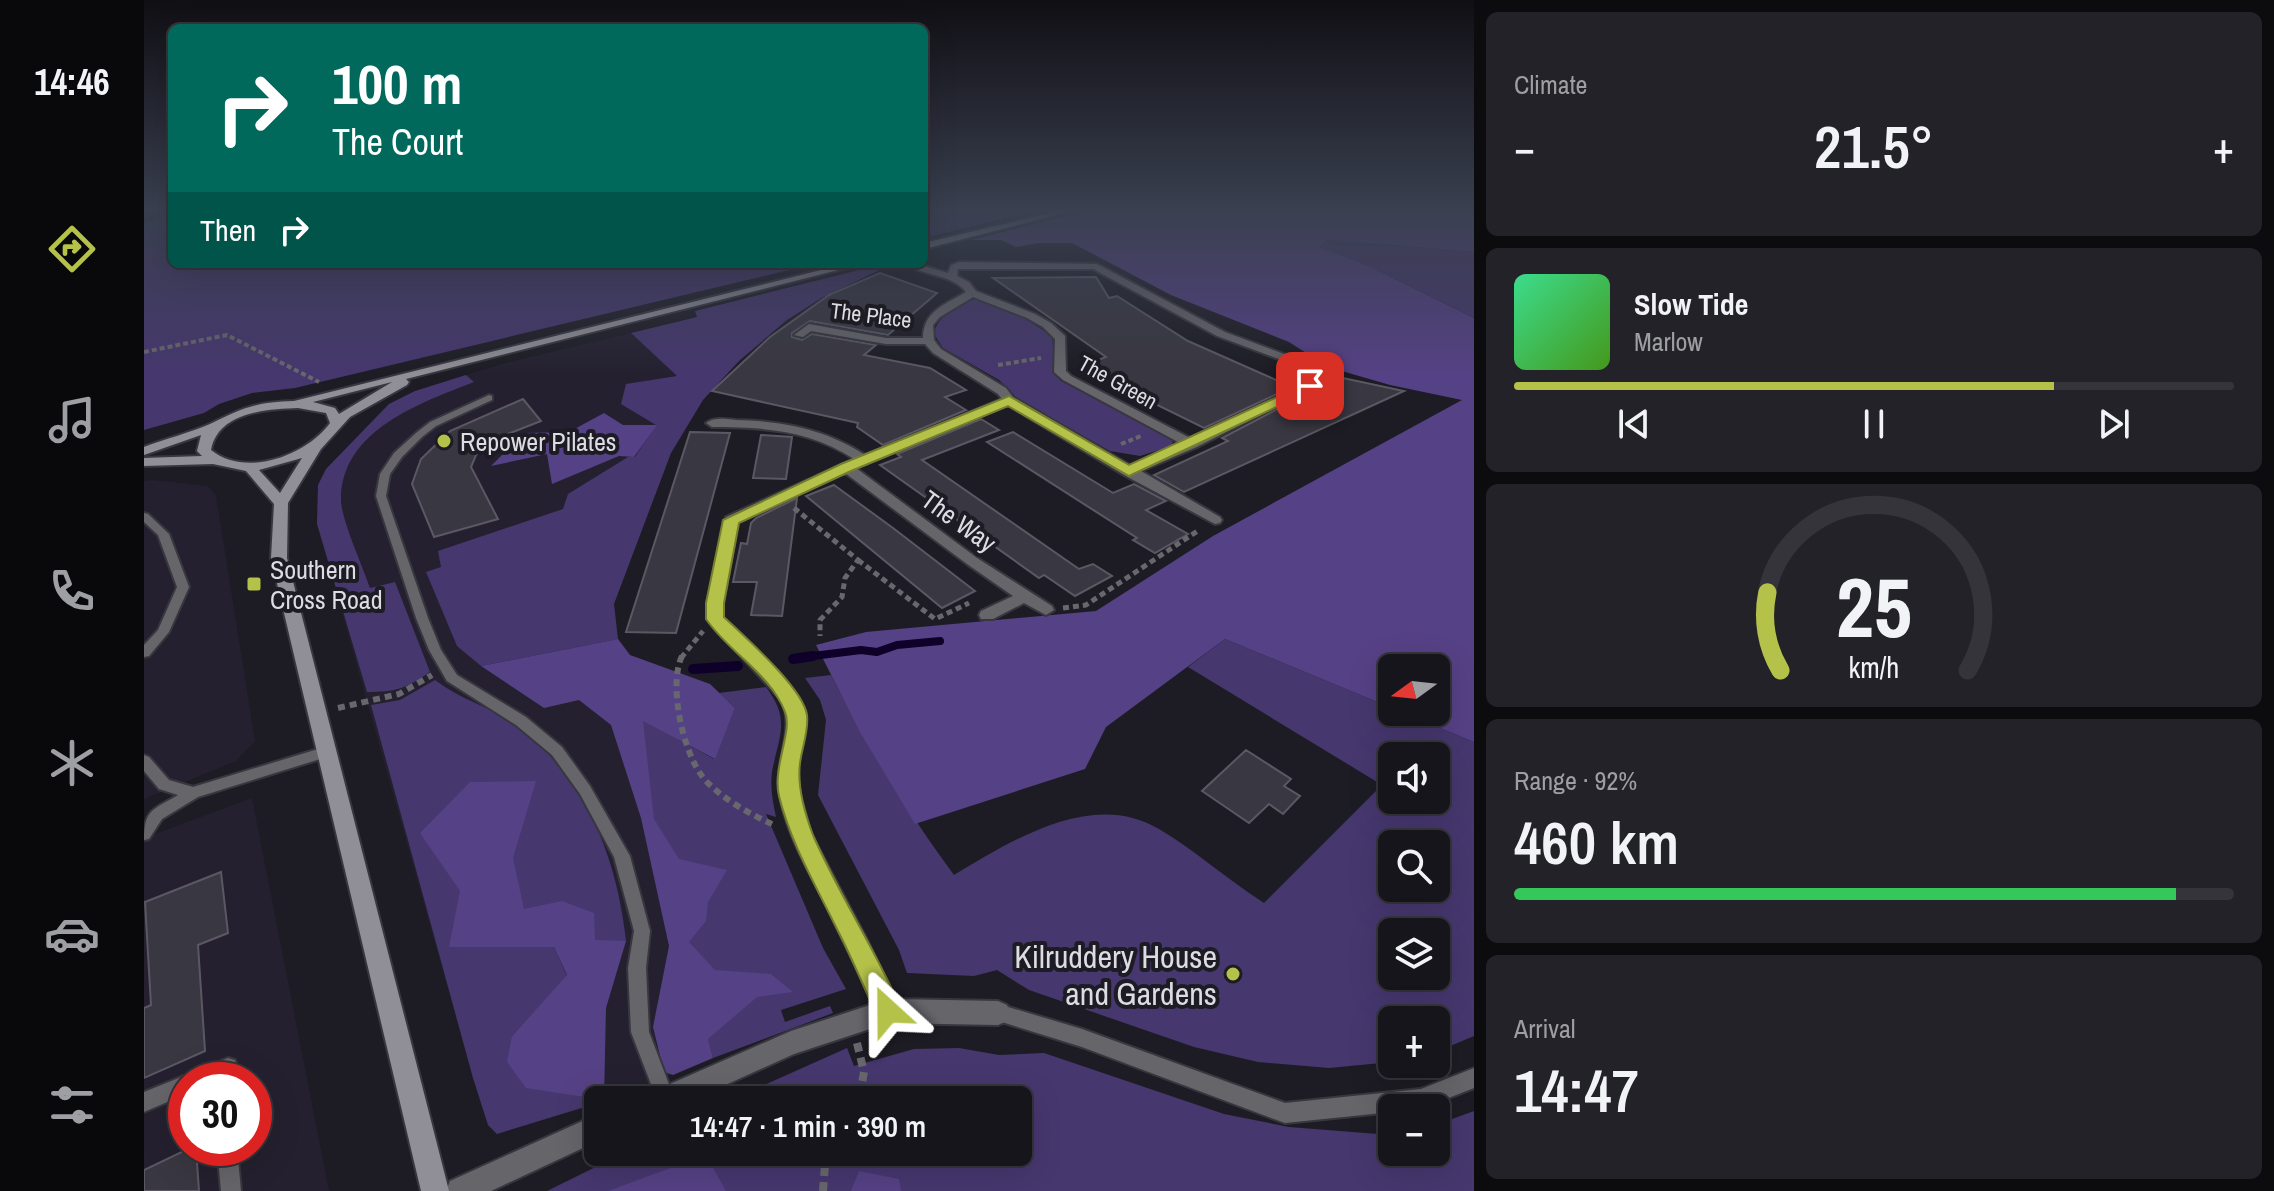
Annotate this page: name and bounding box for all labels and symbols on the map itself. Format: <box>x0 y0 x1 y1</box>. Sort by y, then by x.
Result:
street label: The Place <box>829 295 913 335</box>
street label: The Green <box>1073 348 1163 416</box>
pin <box>1276 352 1344 420</box>
place label: Repower Pilates <box>460 424 616 459</box>
marker: Repower Pilates <box>435 432 453 450</box>
street label: The Way <box>915 482 1004 560</box>
place label: Southern Cross Road <box>270 552 383 617</box>
marker: Southern Cross Road <box>245 575 263 593</box>
north arrow <box>1378 654 1450 726</box>
place label: Kilruddery House and Gardens <box>1014 935 1217 1015</box>
marker: Kilruddery House and Gardens <box>1224 965 1242 983</box>
position arrow <box>846 969 930 1053</box>
speed limit sign: 30 <box>168 1062 272 1166</box>

